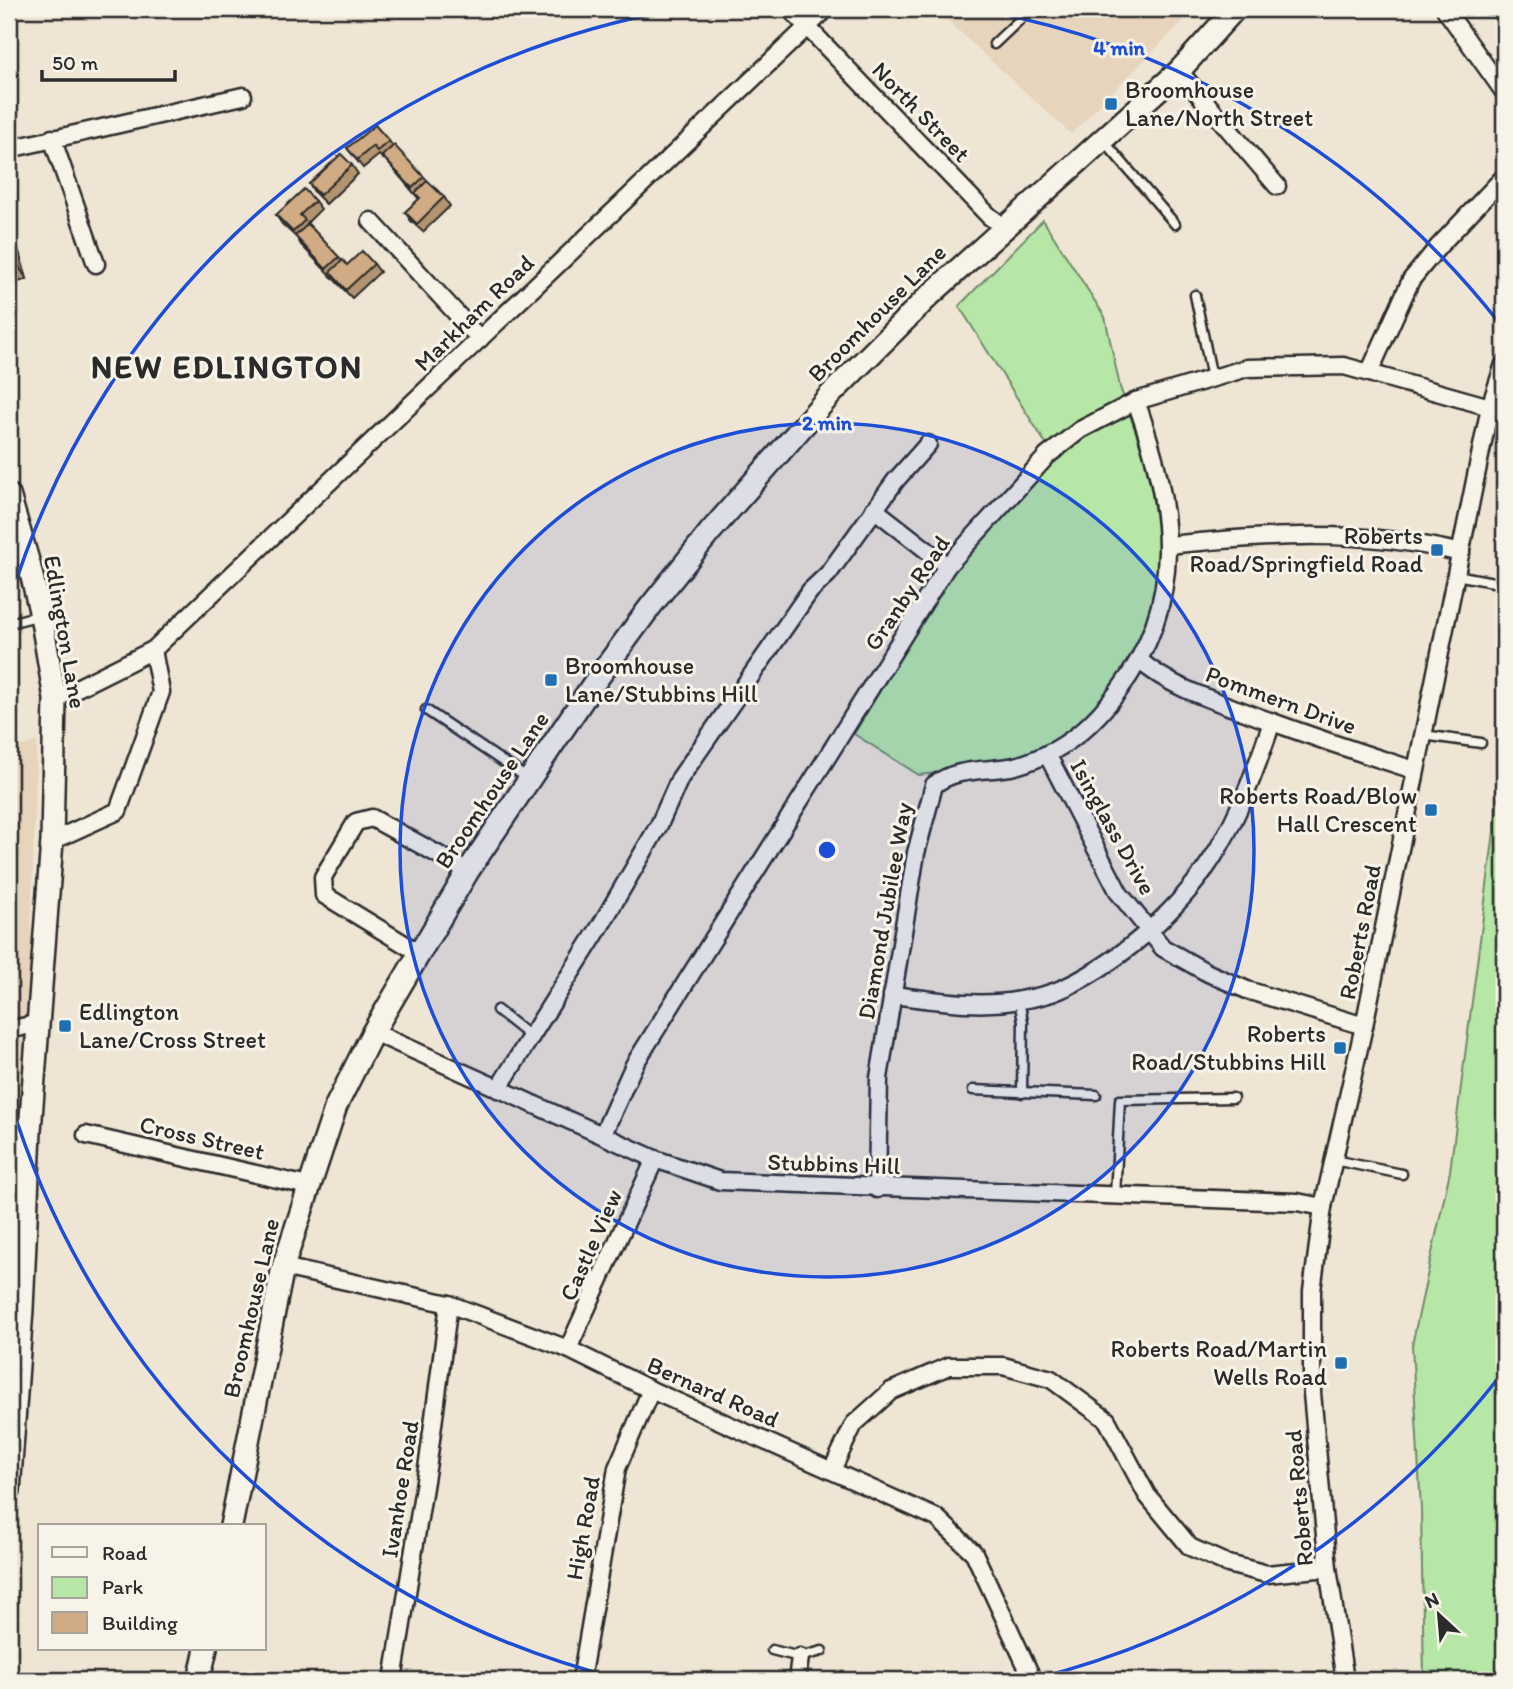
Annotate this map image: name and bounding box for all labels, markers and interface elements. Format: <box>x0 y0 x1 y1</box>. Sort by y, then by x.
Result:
text: 4 min <box>1093 35 1146 60</box>
scale bar <box>42 38 175 82</box>
text: 50 m <box>52 50 99 75</box>
street label: North Street <box>866 55 976 168</box>
place label: Broomhouse Lane/North Street <box>1125 75 1313 132</box>
marker: Broomhouse Lane/North Street <box>1103 96 1119 112</box>
street label: Broomhouse Lane <box>802 238 952 388</box>
street label: Markham Road <box>408 248 540 377</box>
district label: NEW EDLINGTON <box>91 348 363 386</box>
text: 2 min <box>802 410 853 435</box>
place label: Roberts Road/Springfield Road <box>1190 521 1423 578</box>
street label: Granby Road <box>857 530 956 656</box>
marker: Roberts Road/Springfield Road <box>1429 542 1445 558</box>
street label: Edlington Lane <box>38 553 93 711</box>
place label: Broomhouse Lane/Stubbins Hill <box>565 651 758 708</box>
street label: Pommern Drive <box>1202 659 1360 740</box>
marker: Broomhouse Lane/Stubbins Hill <box>543 672 559 688</box>
street label: Broomhouse Lane <box>428 706 555 874</box>
street label: Isinglass Drive <box>1064 754 1163 900</box>
place label: Roberts Road/Blow Hall Crescent <box>1219 781 1417 838</box>
street label: Diamond Jubilee Way <box>851 800 918 1022</box>
marker: Roberts Road/Blow Hall Crescent <box>1423 802 1439 818</box>
centre of rings <box>815 838 839 862</box>
street label: Roberts Road <box>1332 862 1387 1002</box>
place label: Edlington Lane/Cross Street <box>79 997 266 1054</box>
marker: Edlington Lane/Cross Street <box>57 1018 73 1034</box>
place label: Roberts Road/Stubbins Hill <box>1131 1019 1326 1076</box>
marker: Roberts Road/Stubbins Hill <box>1332 1040 1348 1056</box>
street label: Cross Street <box>137 1109 267 1166</box>
street label: Stubbins Hill <box>767 1147 901 1180</box>
street label: Castle View <box>553 1184 628 1305</box>
street label: Broomhouse Lane <box>216 1215 285 1400</box>
place label: Roberts Road/Martin Wells Road <box>1111 1334 1327 1391</box>
street label: Bernard Road <box>643 1350 784 1434</box>
marker: Roberts Road/Martin Wells Road <box>1333 1355 1349 1371</box>
street label: Ivanhoe Road <box>374 1418 425 1560</box>
street label: Roberts Road <box>1278 1429 1319 1567</box>
street label: High Road <box>559 1474 606 1582</box>
legend <box>38 1524 266 1650</box>
text: Road <box>102 1540 148 1565</box>
text: Park <box>102 1574 144 1599</box>
north arrow <box>1404 1580 1474 1650</box>
text: N <box>1421 1587 1443 1613</box>
text: Building <box>102 1610 178 1635</box>

